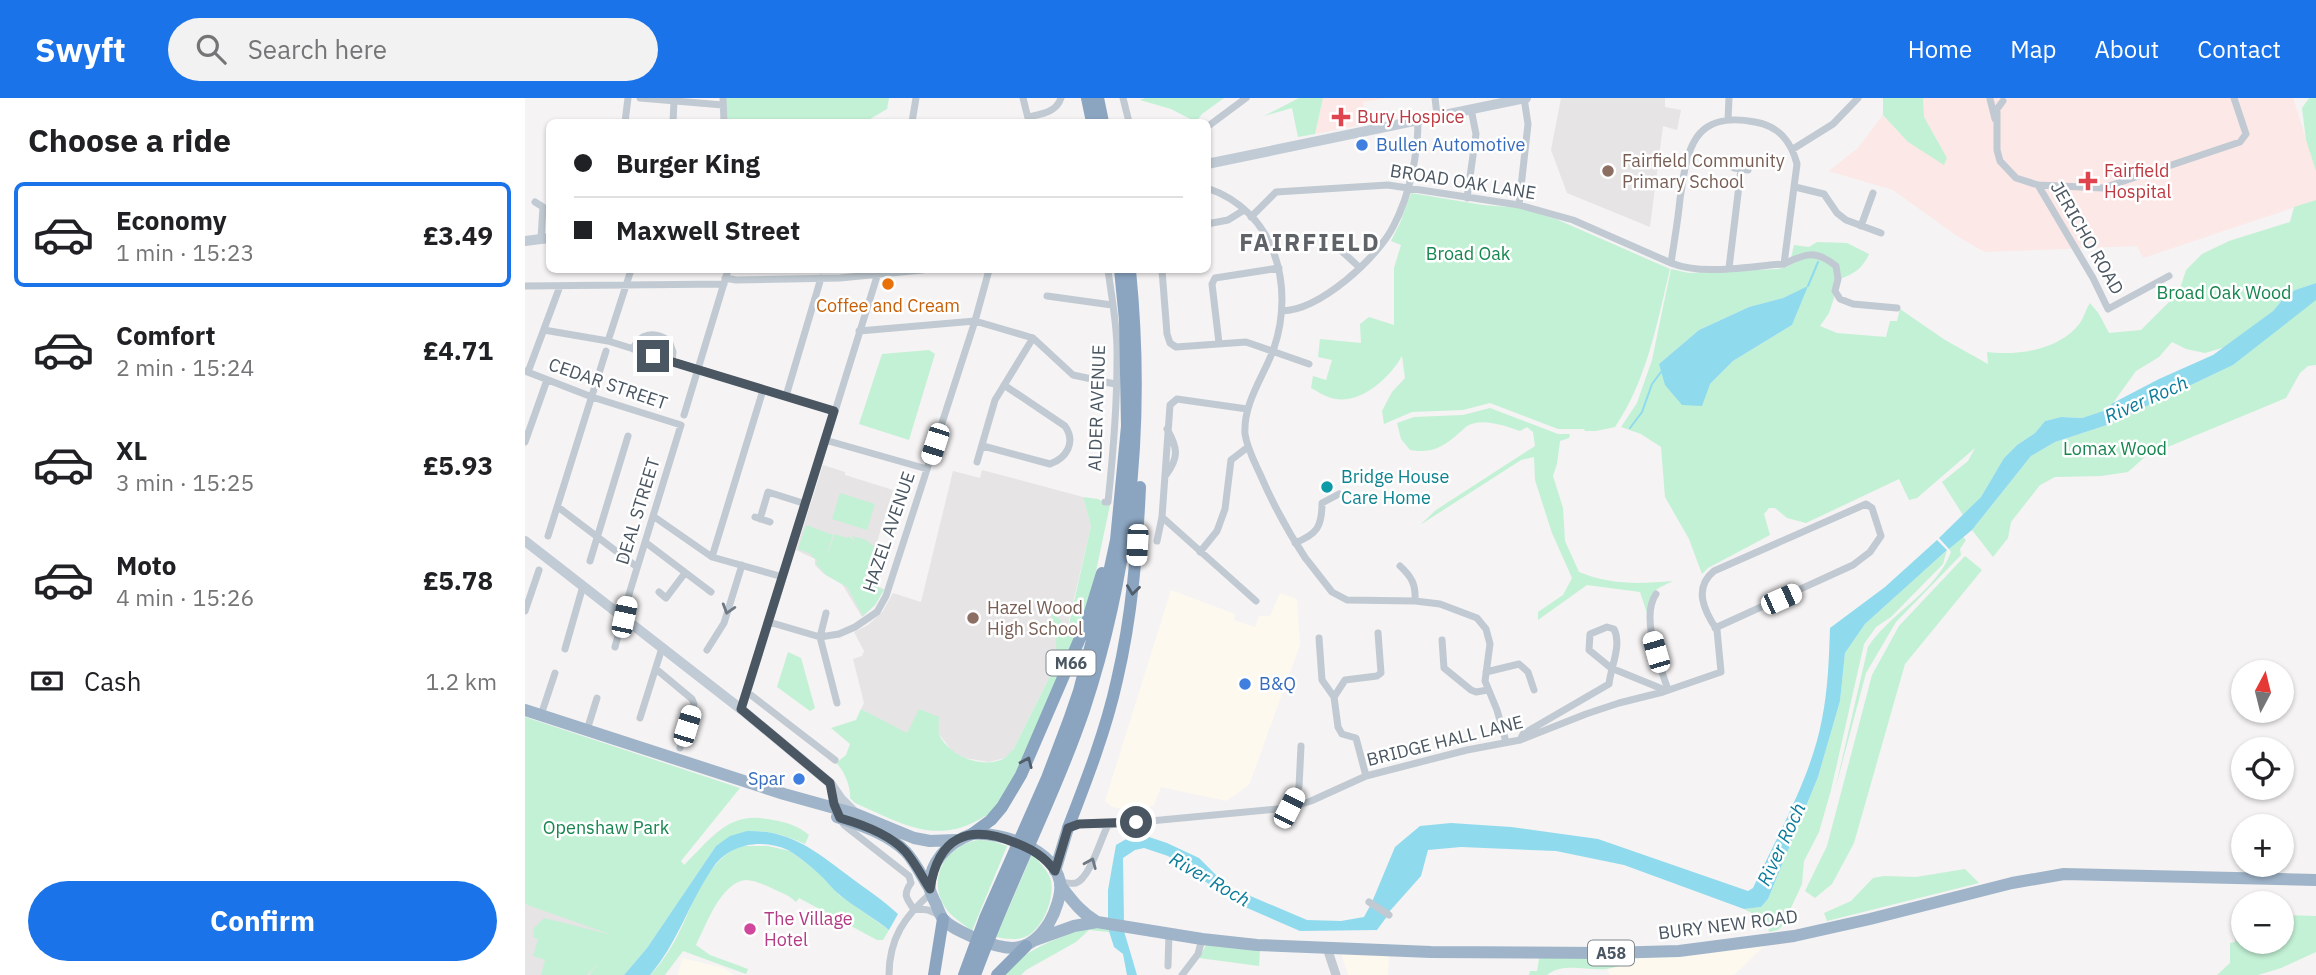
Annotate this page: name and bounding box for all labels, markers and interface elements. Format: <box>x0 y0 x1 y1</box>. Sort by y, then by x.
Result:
search box <box>168 18 658 81</box>
text: Swyft <box>35 28 126 71</box>
icon: search <box>192 30 230 68</box>
text: Search here <box>248 32 387 66</box>
text: Home <box>1908 33 1972 65</box>
text: Map <box>2010 33 2056 65</box>
text: About <box>2094 33 2159 65</box>
text: Contact <box>2197 33 2281 65</box>
place label: Bury Hospice <box>1357 105 1464 128</box>
marker: Bury Hospice <box>1331 107 1351 127</box>
text: Choose a ride <box>28 119 231 161</box>
place label: Bullen Automotive <box>1376 133 1525 156</box>
marker: Bullen Automotive <box>1354 137 1370 153</box>
text: Burger King <box>616 146 760 180</box>
place label: Fairfield Community Primary School <box>1622 149 1785 193</box>
street label: BROAD OAK LANE <box>1389 159 1538 204</box>
place label: Fairfield Hospital <box>2104 159 2171 203</box>
marker: Fairfield Community Primary School <box>1600 163 1616 179</box>
marker: Fairfield Hospital <box>2078 171 2098 191</box>
street label: JERICHO ROAD <box>2046 177 2129 298</box>
icon: car <box>32 203 95 266</box>
text: Economy <box>116 203 227 237</box>
text: Maxwell Street <box>616 213 800 247</box>
text: £3.49 <box>423 218 493 252</box>
district label: FAIRFIELD <box>1239 226 1381 258</box>
text: 1 min · 15:23 <box>116 237 254 267</box>
park label: Broad Oak <box>1426 242 1511 265</box>
marker: Coffee and Cream <box>880 276 896 292</box>
park label: Broad Oak Wood <box>2156 281 2292 304</box>
place label: Coffee and Cream <box>816 294 960 317</box>
icon: car <box>32 318 95 381</box>
text: Comfort <box>116 318 215 352</box>
text: £4.71 <box>423 333 493 367</box>
route end <box>637 340 669 372</box>
street label: ALDER AVENUE <box>1083 344 1110 472</box>
text: 2 min · 15:24 <box>116 352 254 382</box>
street label: CEDAR STREET <box>546 352 671 415</box>
water label: River Roch <box>2101 370 2191 428</box>
car <box>919 421 952 467</box>
icon: car <box>32 433 95 496</box>
text: XL <box>116 433 147 467</box>
park label: Lomax Wood <box>2063 437 2167 460</box>
text: £5.93 <box>423 448 493 482</box>
street label: DEAL STREET <box>610 455 665 567</box>
place label: Bridge House Care Home <box>1341 465 1450 509</box>
text: 3 min · 15:25 <box>116 467 254 497</box>
street label: HAZEL AVENUE <box>857 468 920 595</box>
marker: Bridge House Care Home <box>1319 479 1335 495</box>
car <box>1126 523 1149 567</box>
icon: car <box>32 548 95 611</box>
text: Moto <box>116 548 176 582</box>
text: £5.78 <box>423 563 493 597</box>
car <box>1758 581 1805 617</box>
text: 4 min · 15:26 <box>116 582 254 612</box>
one-way arrow <box>1126 584 1141 596</box>
car <box>610 594 639 640</box>
place label: Hazel Wood High School <box>987 596 1083 640</box>
one-way arrow <box>722 603 736 615</box>
marker: Hazel Wood High School <box>965 610 981 626</box>
car <box>1641 629 1672 675</box>
road number: M66 <box>1047 650 1095 676</box>
north arrow <box>2231 660 2294 723</box>
map controls <box>2231 660 2294 954</box>
icon: cash <box>28 662 66 700</box>
text: Cash <box>84 664 141 698</box>
text: 1.2 km <box>426 666 497 696</box>
place label: B&Q <box>1259 672 1296 695</box>
marker: B&Q <box>1237 676 1253 692</box>
car <box>671 703 704 749</box>
street label: BRIDGE HALL LANE <box>1364 710 1526 771</box>
button: locate <box>2231 737 2294 800</box>
one-way arrow <box>1019 757 1033 770</box>
place label: Spar <box>748 767 785 790</box>
marker: Spar <box>791 771 807 787</box>
car <box>1271 785 1308 831</box>
water label: River Roch <box>1751 799 1811 889</box>
route start <box>1120 806 1152 838</box>
button: + <box>2231 814 2294 877</box>
park label: Openshaw Park <box>543 816 670 839</box>
water label: River Roch <box>1166 846 1254 912</box>
one-way arrow <box>1083 858 1097 870</box>
button: Confirm <box>28 881 497 961</box>
button: − <box>2231 891 2294 954</box>
street label: BURY NEW ROAD <box>1657 905 1799 944</box>
place label: The Village Hotel <box>764 907 853 951</box>
marker: The Village Hotel <box>742 921 758 937</box>
road number: A58 <box>1588 940 1634 966</box>

